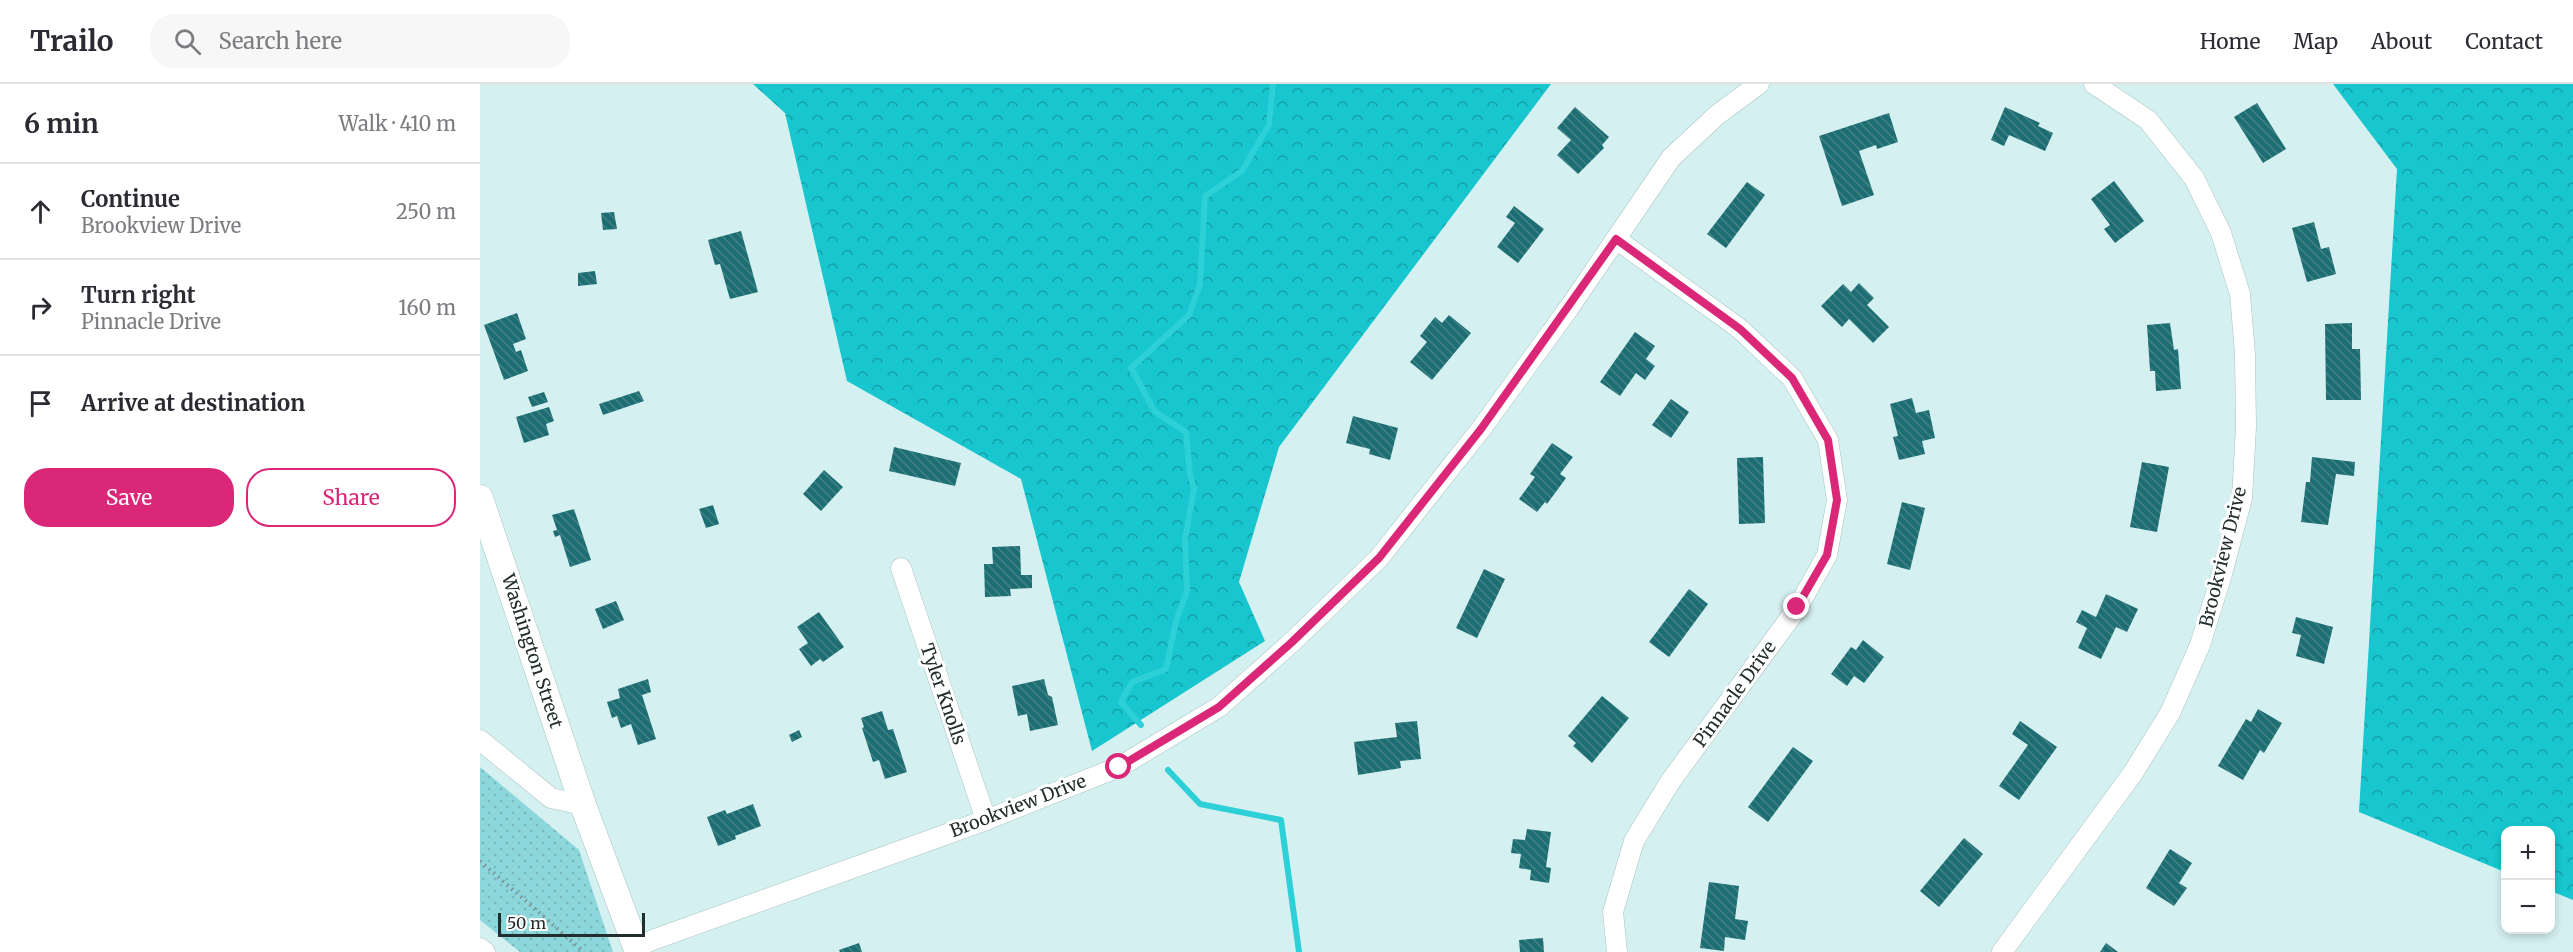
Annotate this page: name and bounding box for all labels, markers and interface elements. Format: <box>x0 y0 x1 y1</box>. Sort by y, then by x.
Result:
search box <box>150 14 570 68</box>
text: Trailo <box>30 23 114 59</box>
icon: search <box>171 25 204 58</box>
text: Search here <box>219 27 342 55</box>
text: Home <box>2200 28 2260 55</box>
text: Map <box>2293 28 2338 55</box>
text: About <box>2371 28 2432 55</box>
text: Contact <box>2465 28 2543 55</box>
text: 6 min <box>24 107 99 140</box>
text: Walk · 410 m <box>339 111 456 136</box>
text: Continue <box>81 185 180 213</box>
icon: ahead <box>24 195 57 228</box>
text: 250 m <box>396 199 456 224</box>
text: Brookview Drive <box>81 213 241 238</box>
text: Turn right <box>81 281 195 309</box>
icon: right <box>24 291 57 324</box>
text: 160 m <box>398 295 456 320</box>
text: Pinnacle Drive <box>81 309 221 334</box>
icon: arrive <box>24 387 57 420</box>
text: Arrive at destination <box>81 389 305 417</box>
button: Save <box>24 468 234 527</box>
button: Share <box>246 468 456 527</box>
street label: Brookview Drive <box>2194 484 2251 630</box>
street label: Washington Street <box>496 570 568 731</box>
route end <box>1783 593 1809 619</box>
street label: Pinnacle Drive <box>1688 636 1781 751</box>
street label: Tyler Knolls <box>915 640 972 748</box>
route start <box>1105 753 1131 779</box>
street label: Brookview Drive <box>946 769 1089 842</box>
map controls <box>2501 826 2555 934</box>
button: + <box>2501 826 2555 880</box>
button: − <box>2501 880 2555 934</box>
scale bar <box>498 910 645 938</box>
text: 50 m <box>507 913 546 933</box>

